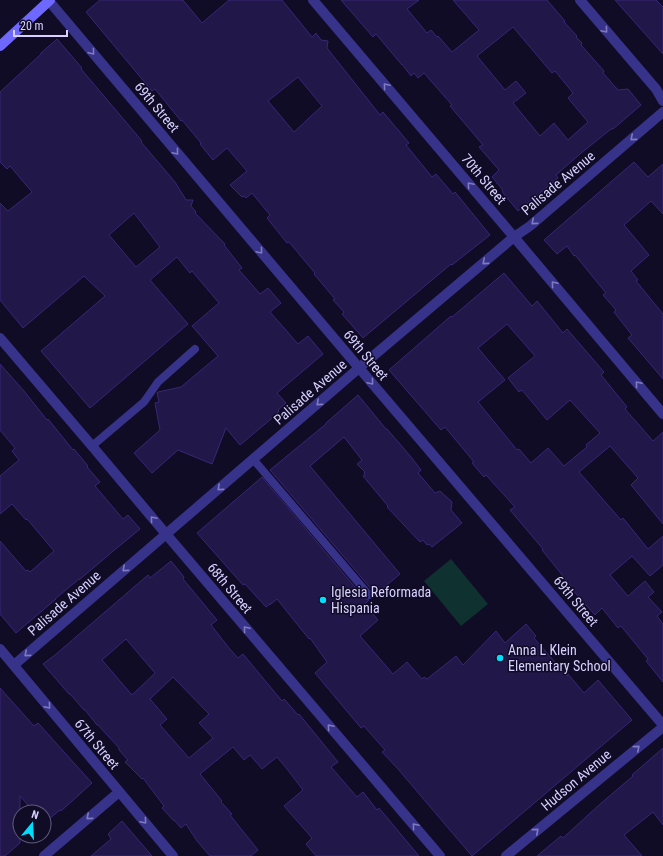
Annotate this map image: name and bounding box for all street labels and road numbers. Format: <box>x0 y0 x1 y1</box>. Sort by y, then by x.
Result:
street label: 69th Street <box>131 79 183 135</box>
street label: Palisade Avenue <box>518 147 598 218</box>
street label: 70th Street <box>458 151 510 207</box>
street label: 69th Street <box>340 327 392 383</box>
street label: Palisade Avenue <box>270 356 350 428</box>
street label: 68th Street <box>204 560 256 616</box>
street label: Palisade Avenue <box>24 567 104 639</box>
street label: 69th Street <box>550 573 602 629</box>
street label: 67th Street <box>71 716 123 772</box>
street label: Hudson Avenue <box>538 746 614 814</box>

